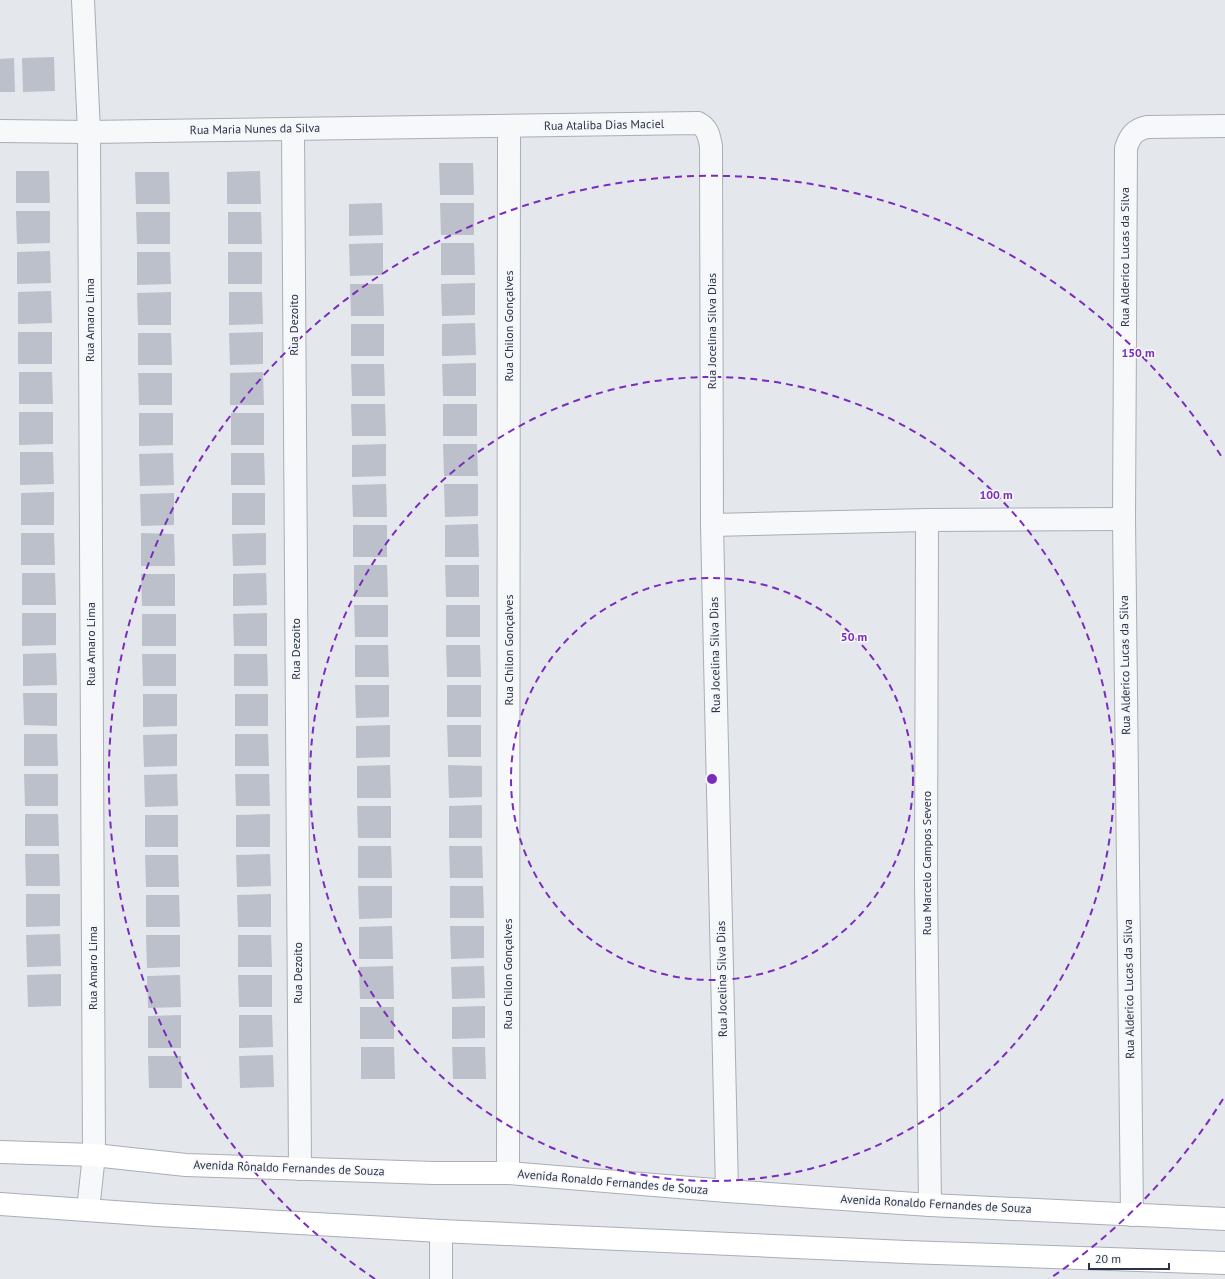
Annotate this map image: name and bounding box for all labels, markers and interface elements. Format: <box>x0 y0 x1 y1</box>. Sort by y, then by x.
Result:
street label: Rua Ataliba Dias Maciel <box>544 116 665 133</box>
street label: Rua Maria Nunes da Silva <box>190 120 320 137</box>
street label: Rua Alderico Lucas da Silva <box>1117 187 1132 327</box>
street label: Rua Chilon Gonçalves <box>501 271 516 382</box>
street label: Rua Jocelina Silva Dias <box>704 273 719 389</box>
street label: Rua Amaro Lima <box>82 278 97 362</box>
street label: Rua Dezoito <box>286 294 301 356</box>
text: 150 m <box>1121 345 1155 360</box>
text: 100 m <box>979 487 1013 502</box>
street label: Rua Chilon Gonçalves <box>501 595 516 706</box>
street label: Rua Alderico Lucas da Silva <box>1116 595 1133 735</box>
street label: Rua Jocelina Silva Dias <box>706 597 723 713</box>
street label: Rua Amaro Lima <box>83 602 98 686</box>
street label: Rua Dezoito <box>288 618 303 680</box>
text: 50 m <box>841 629 867 644</box>
centre of rings <box>705 772 719 786</box>
street label: Rua Marcelo Campos Severo <box>919 791 934 935</box>
street label: Rua Chilon Gonçalves <box>500 919 515 1030</box>
street label: Rua Alderico Lucas da Silva <box>1120 919 1137 1059</box>
street label: Rua Jocelina Silva Dias <box>713 921 730 1037</box>
street label: Rua Amaro Lima <box>85 926 100 1010</box>
street label: Rua Dezoito <box>290 942 305 1004</box>
street label: Avenida Ronaldo Fernandes de Souza <box>193 1157 385 1178</box>
street label: Avenida Ronaldo Fernandes de Souza <box>517 1166 709 1197</box>
street label: Avenida Ronaldo Fernandes de Souza <box>840 1191 1032 1216</box>
scale bar <box>1089 1245 1169 1271</box>
text: 20 m <box>1095 1251 1121 1266</box>

